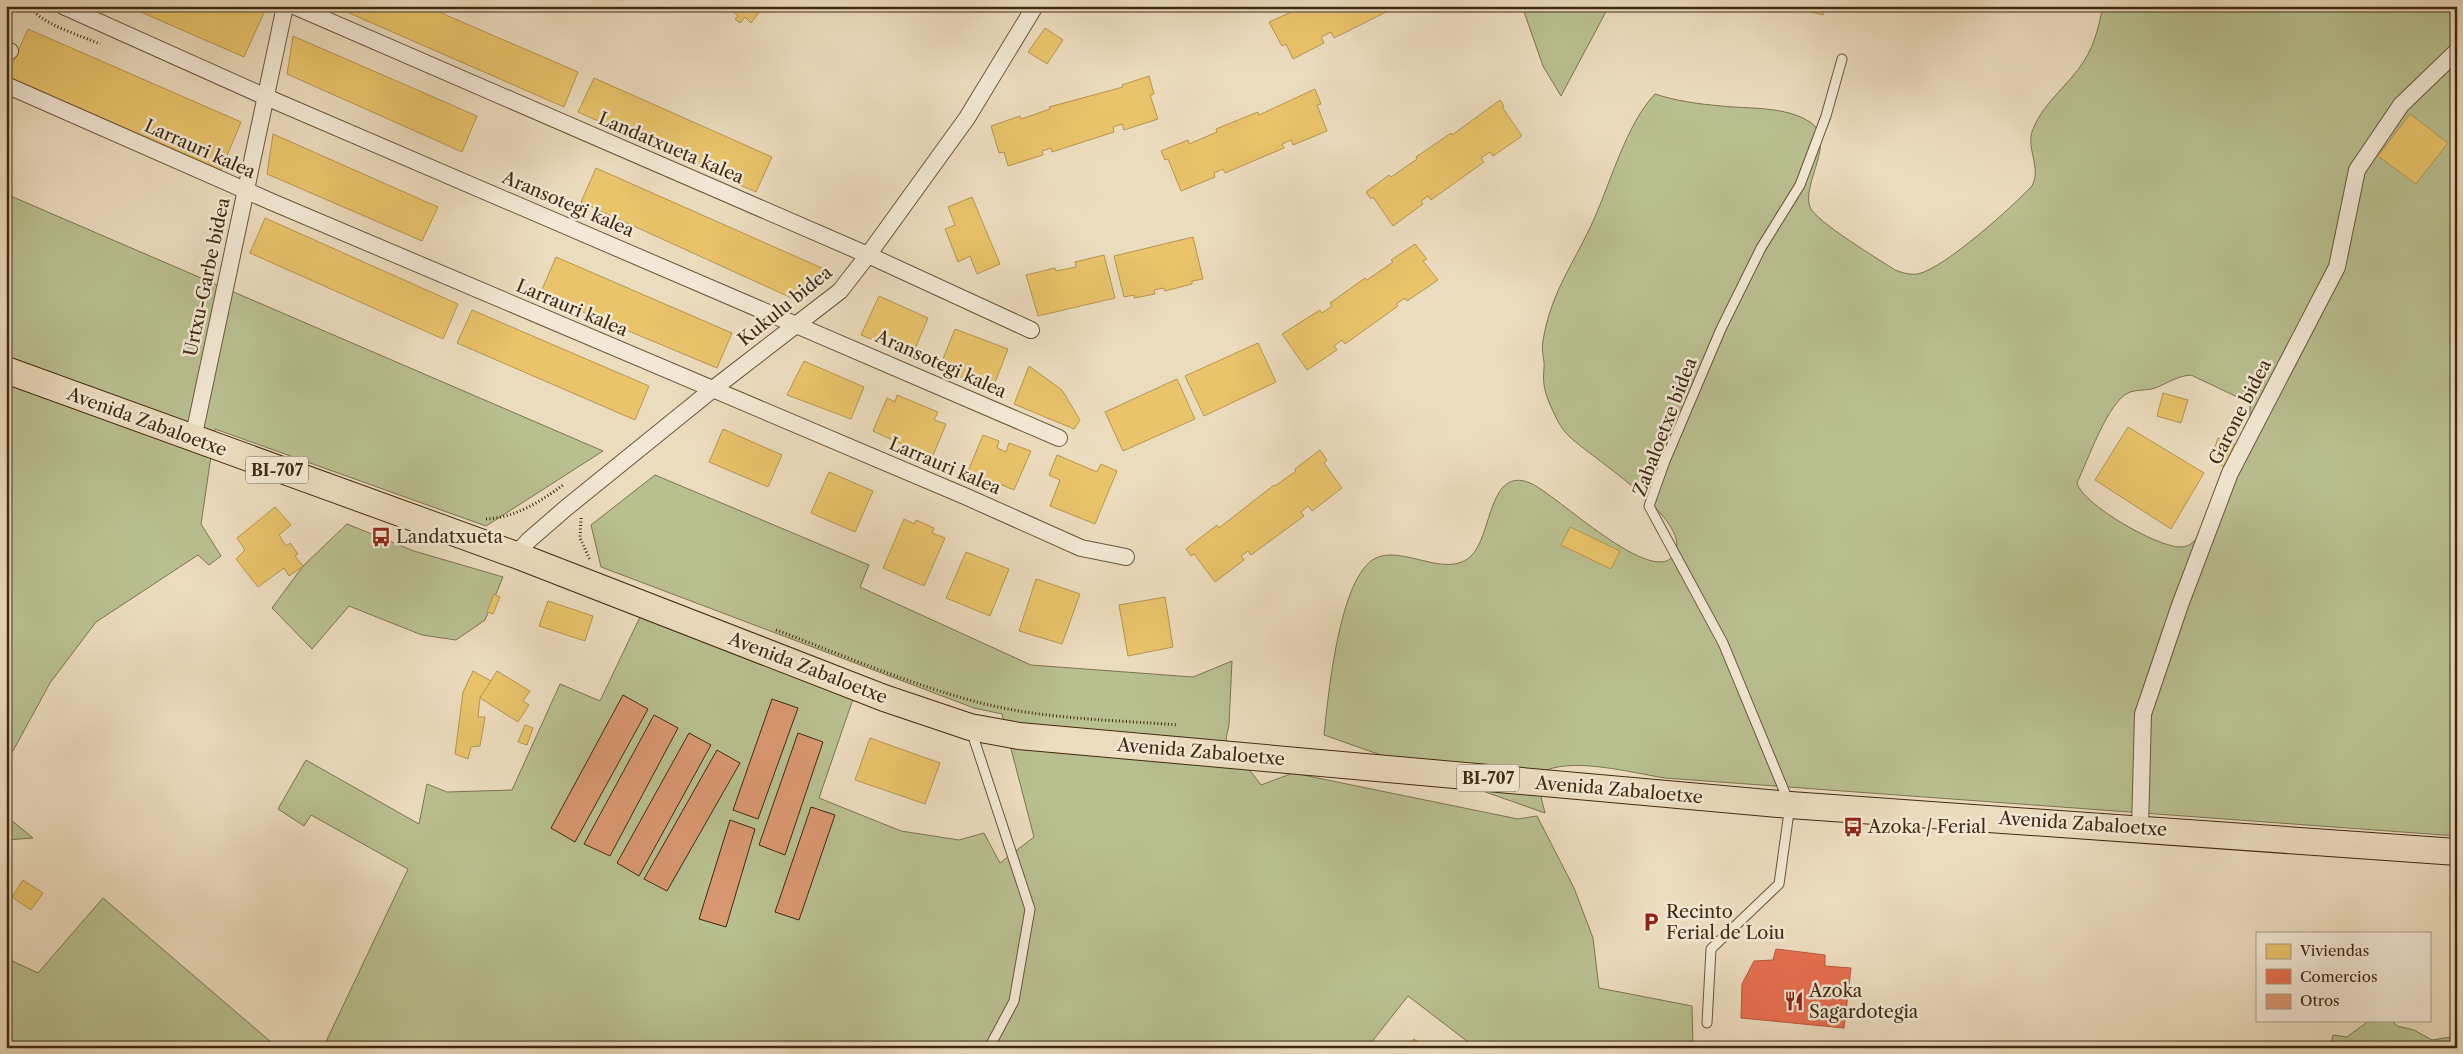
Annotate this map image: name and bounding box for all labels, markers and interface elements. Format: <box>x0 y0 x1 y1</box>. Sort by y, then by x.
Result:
street label: Landatxueta kalea <box>595 107 748 189</box>
street label: Larrauri kalea <box>141 115 259 184</box>
street label: Aransotegi kalea <box>498 166 638 242</box>
street label: Urtxu-Garbe bidea <box>179 195 235 358</box>
street label: Kukulu bidea <box>734 261 837 351</box>
street label: Larrauri kalea <box>513 275 632 342</box>
street label: Aransotegi kalea <box>871 325 1010 403</box>
street label: Zabaloetxe bidea <box>1628 354 1702 499</box>
street label: Garone bidea <box>2204 355 2276 468</box>
street label: Avenida Zabaloetxe <box>63 383 230 461</box>
street label: Larrauri kalea <box>886 433 1005 500</box>
road number: BI-707 <box>246 456 308 484</box>
bus stop icon: Landatxueta <box>370 526 392 548</box>
place label: Landatxueta <box>396 526 503 548</box>
street label: Avenida Zabaloetxe <box>725 627 891 708</box>
street label: Avenida Zabaloetxe <box>1115 734 1286 770</box>
road number: BI-707 <box>1457 764 1519 791</box>
street label: Avenida Zabaloetxe <box>1533 772 1704 808</box>
street label: Avenida Zabaloetxe <box>1997 807 2168 841</box>
bus stop icon: Azoka / Ferial <box>1842 816 1864 838</box>
place label: Azoka / Ferial <box>1867 816 1986 838</box>
place label: Recinto Ferial de Loiu <box>1666 901 1785 944</box>
parking icon: Recinto Ferial de Loiu <box>1640 911 1662 933</box>
legend <box>2256 932 2430 1022</box>
text: Viviendas <box>2299 941 2369 960</box>
text: Comercios <box>2300 967 2377 986</box>
place label: Azoka Sagardotegia <box>1808 980 1919 1023</box>
restaurant icon: Azoka Sagardotegia <box>1783 990 1805 1012</box>
text: Otros <box>2300 991 2340 1010</box>

